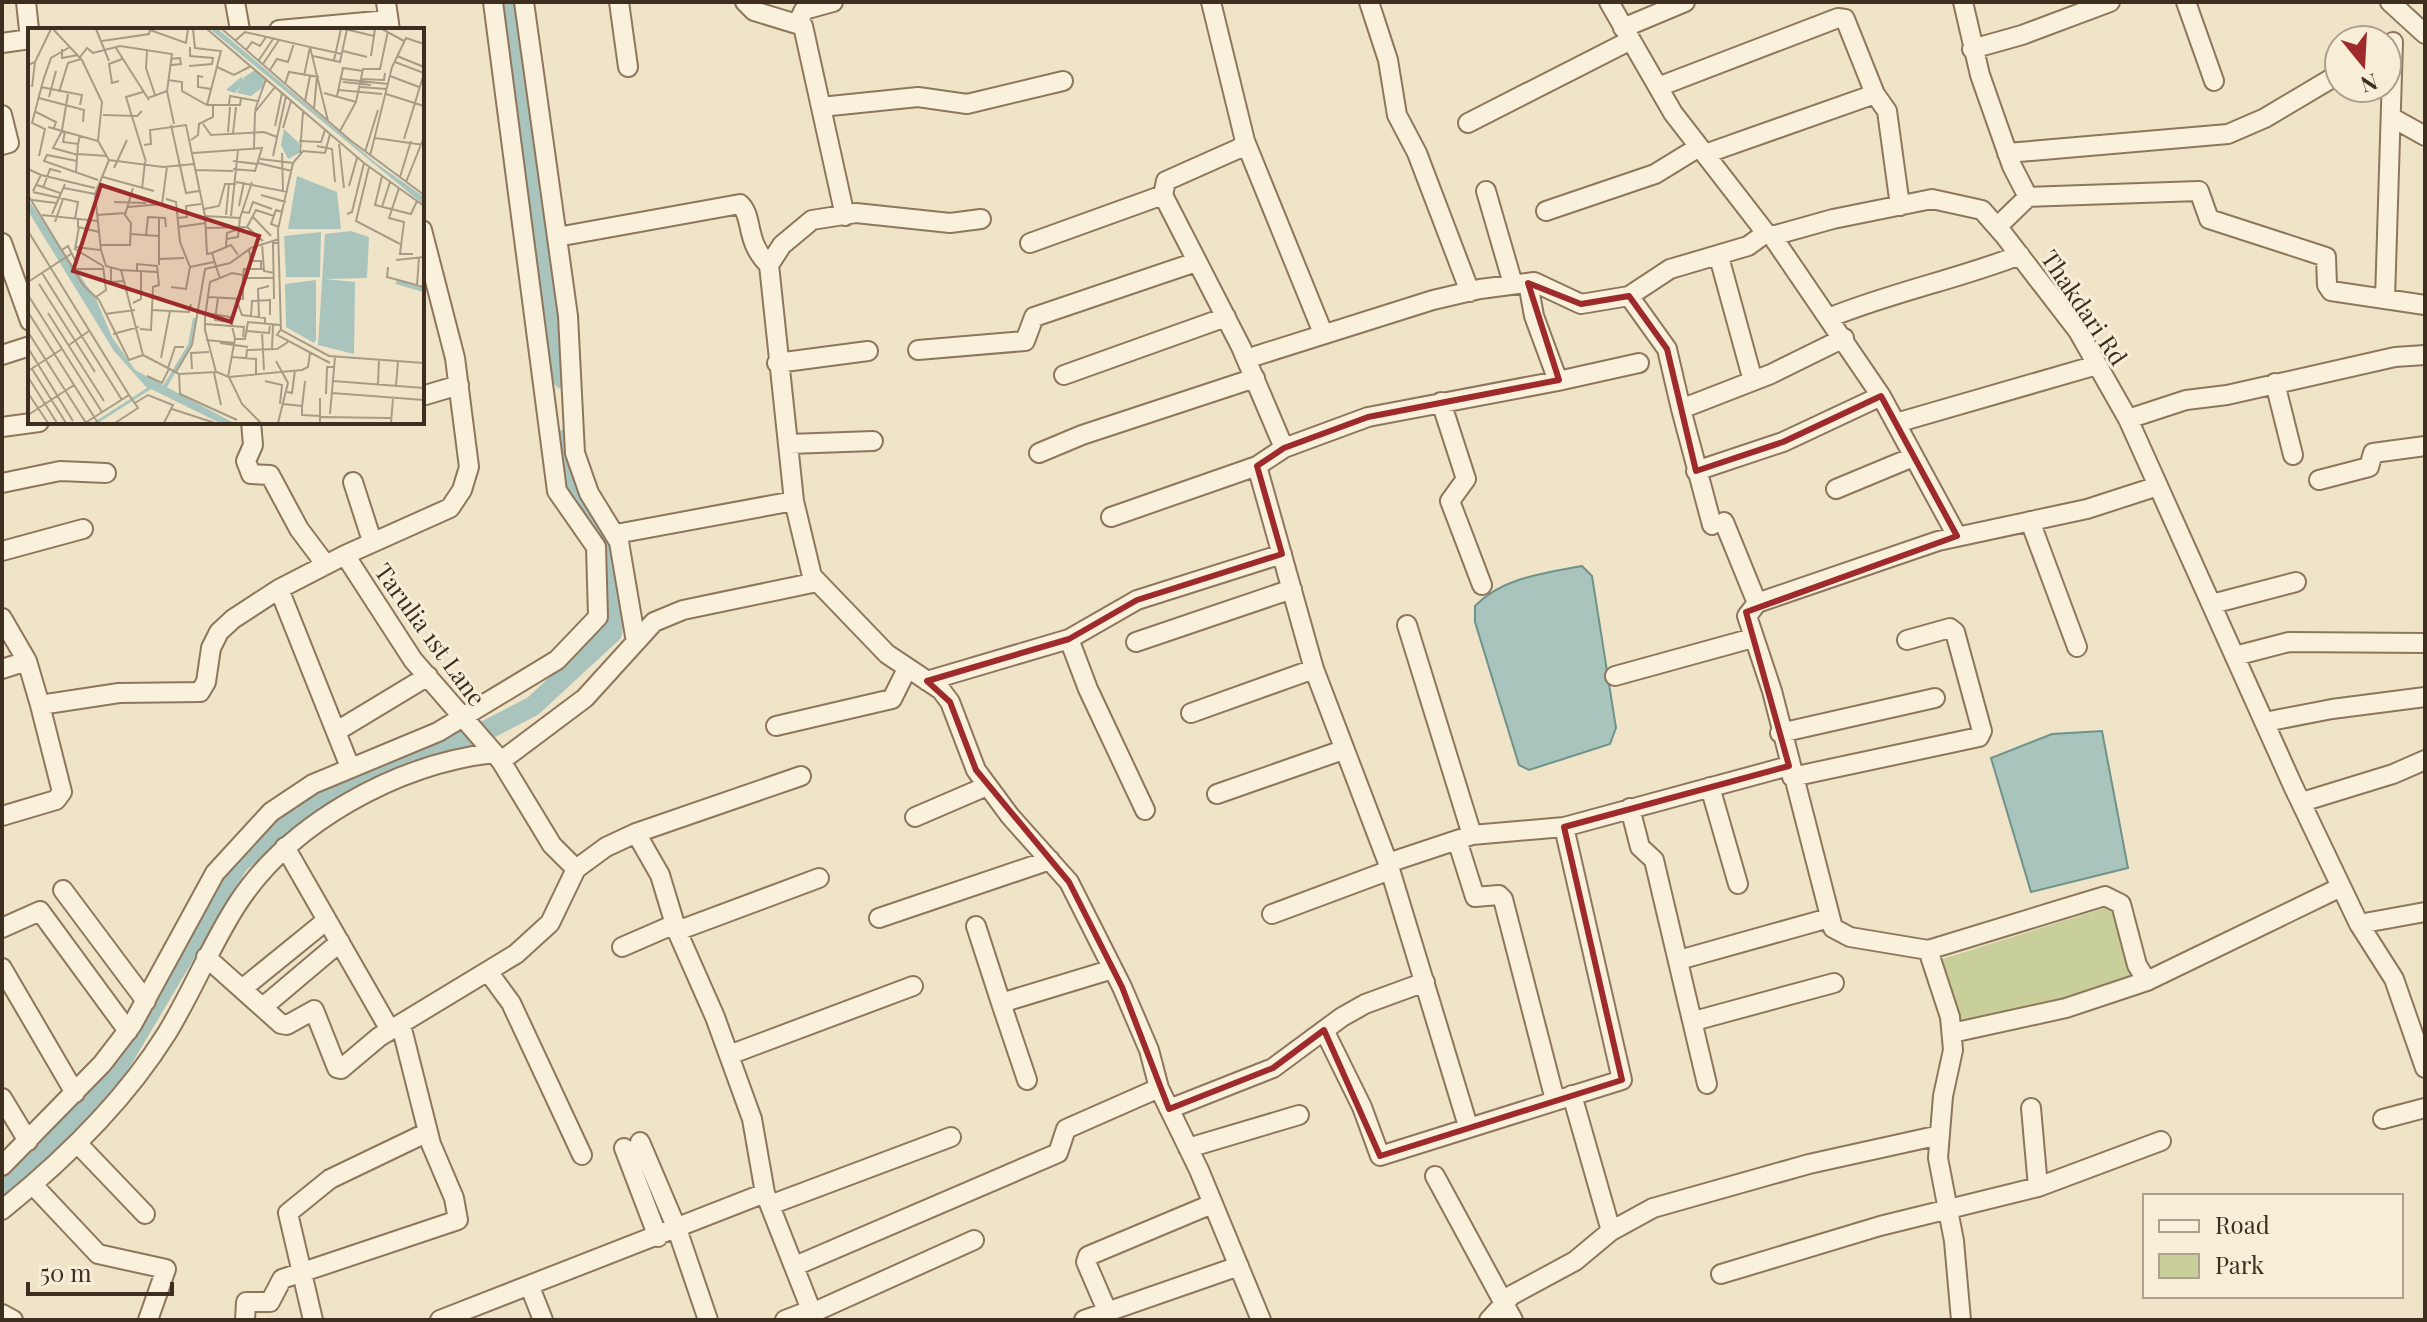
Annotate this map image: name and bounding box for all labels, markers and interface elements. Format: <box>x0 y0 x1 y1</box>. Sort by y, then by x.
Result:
north arrow <box>2323 24 2403 104</box>
inset map <box>28 28 424 424</box>
text: N <box>2357 67 2382 101</box>
street label: Thakdari Rd <box>2035 243 2135 371</box>
street label: Tarulia 1st Lane <box>368 556 494 712</box>
legend <box>2143 1194 2403 1298</box>
text: Road <box>2215 1208 2270 1240</box>
scale bar <box>28 1246 172 1296</box>
text: Park <box>2215 1248 2265 1280</box>
text: 50 m <box>40 1256 92 1288</box>

